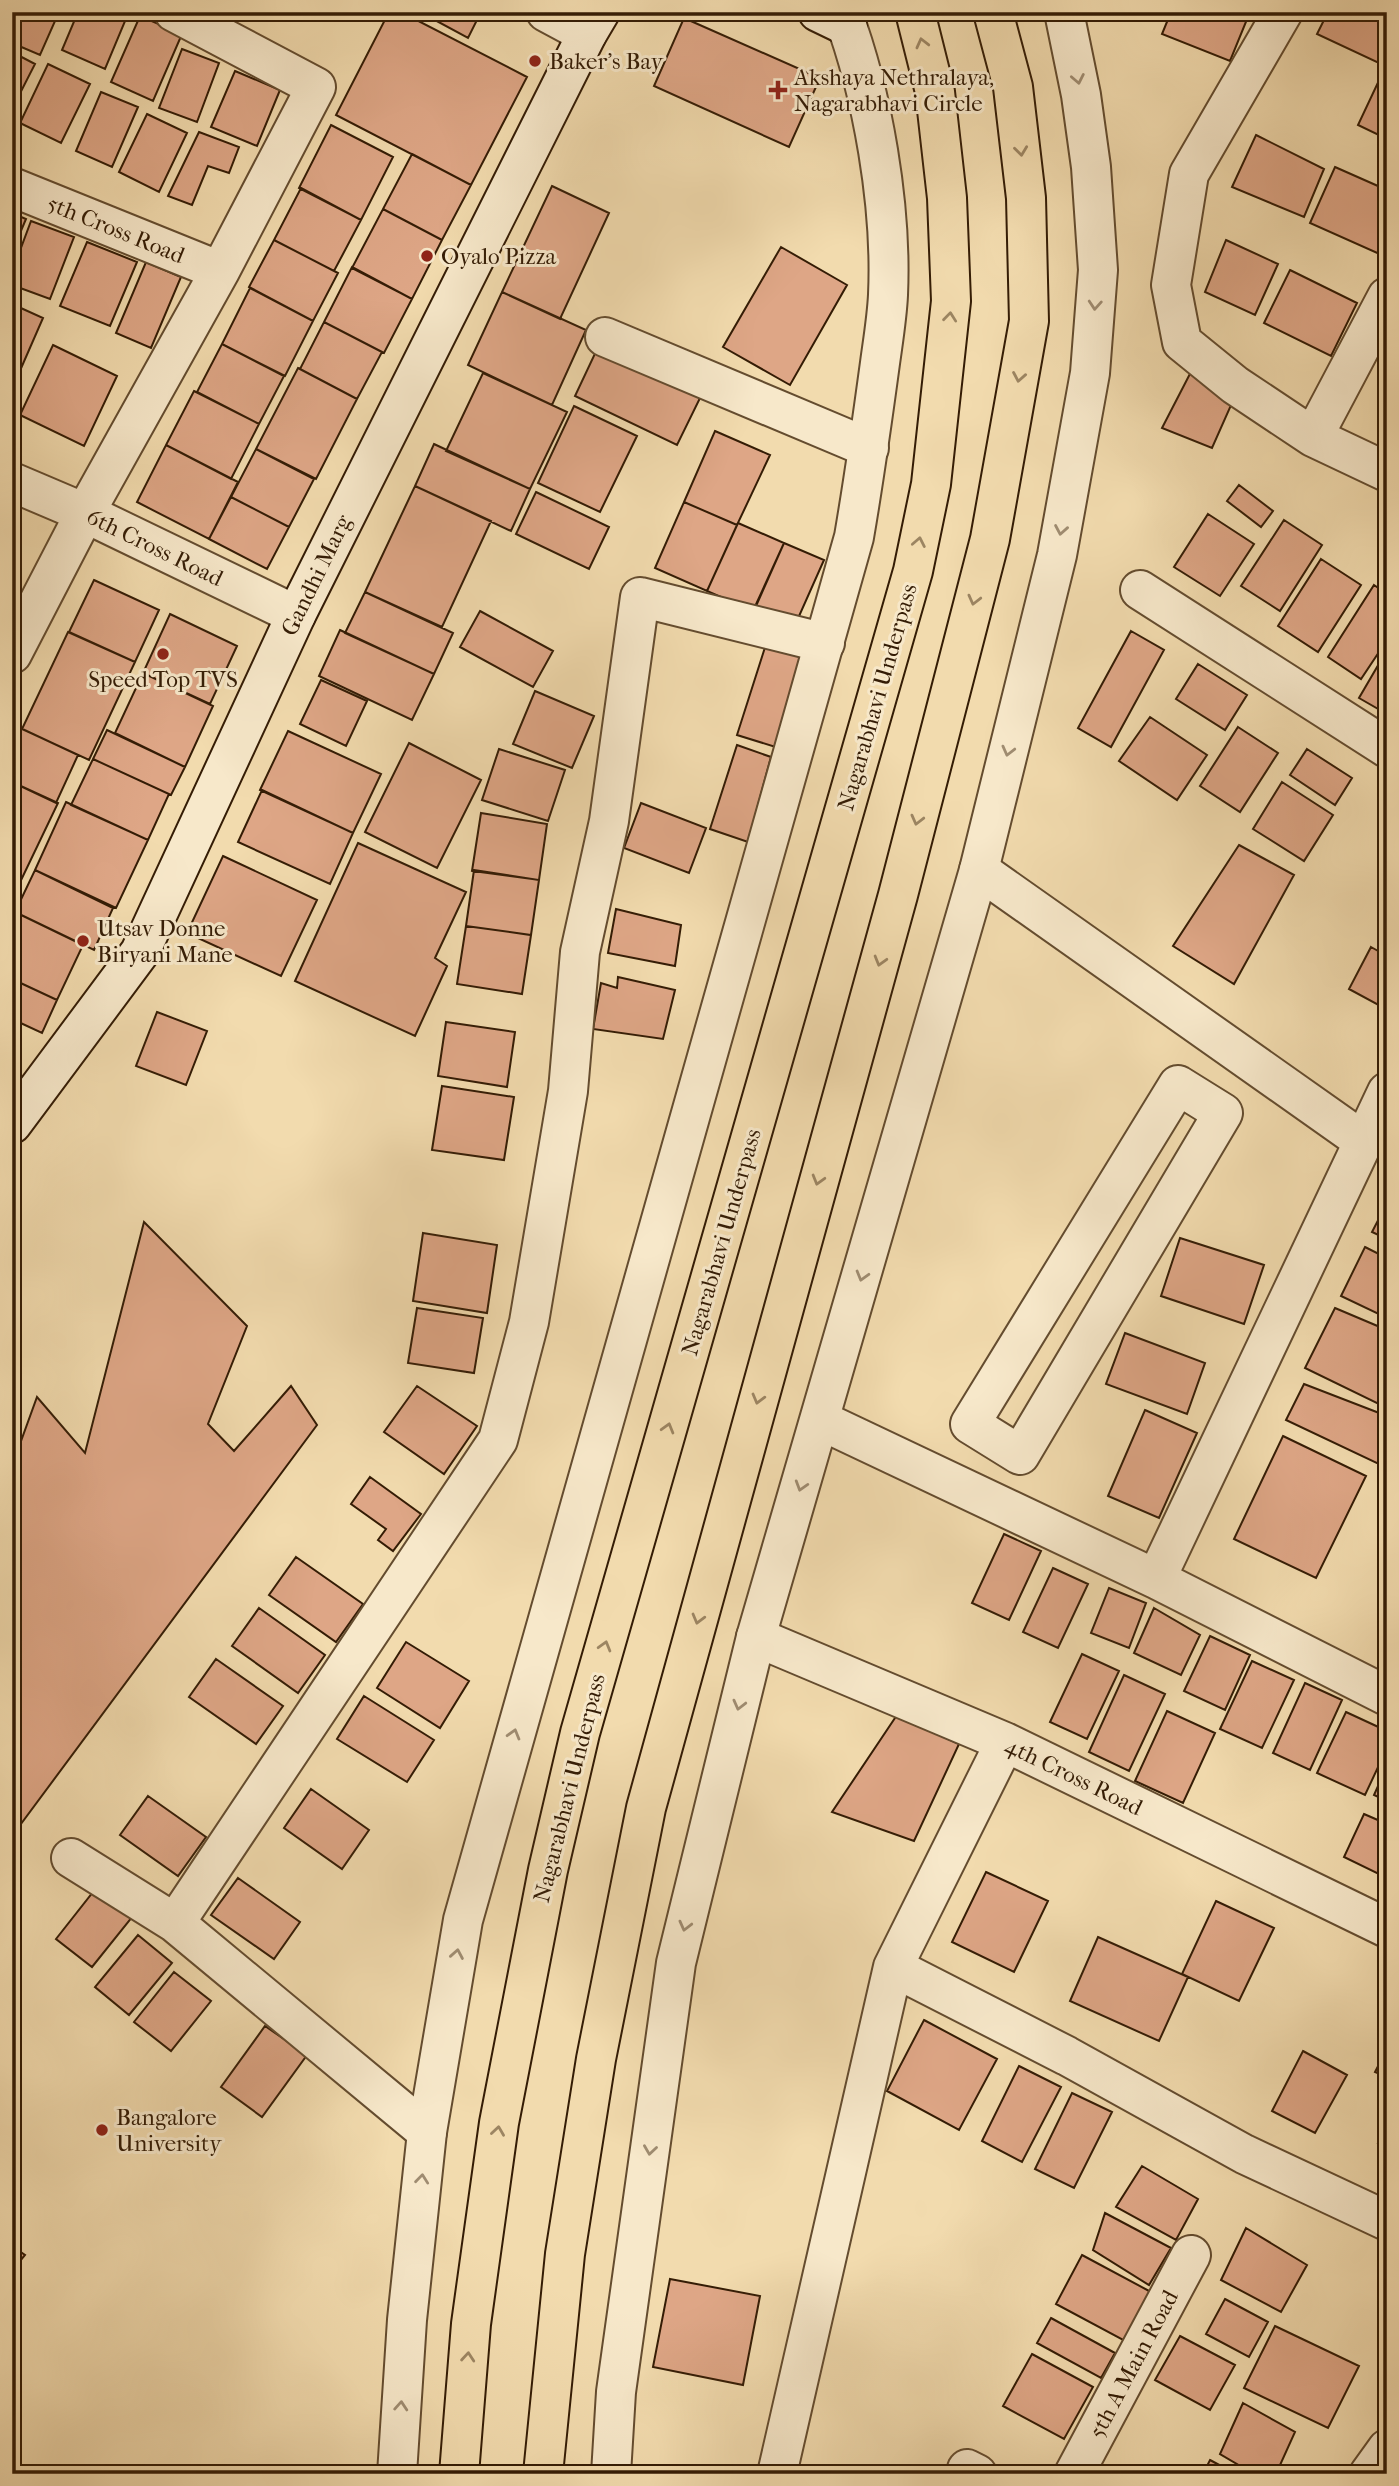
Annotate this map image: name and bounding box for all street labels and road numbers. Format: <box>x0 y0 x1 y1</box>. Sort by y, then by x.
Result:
street label: 5th Cross Road <box>43 190 189 269</box>
street label: 6th Cross Road <box>82 503 228 592</box>
street label: Gandhi Marg <box>276 510 358 640</box>
street label: Nagarabhavi Underpass <box>832 581 923 814</box>
street label: Nagarabhavi Underpass <box>676 1126 767 1359</box>
street label: Nagarabhavi Underpass <box>528 1671 611 1905</box>
street label: 4th Cross Road <box>1001 1732 1147 1822</box>
street label: 5th A Main Road <box>1083 2285 1184 2443</box>

